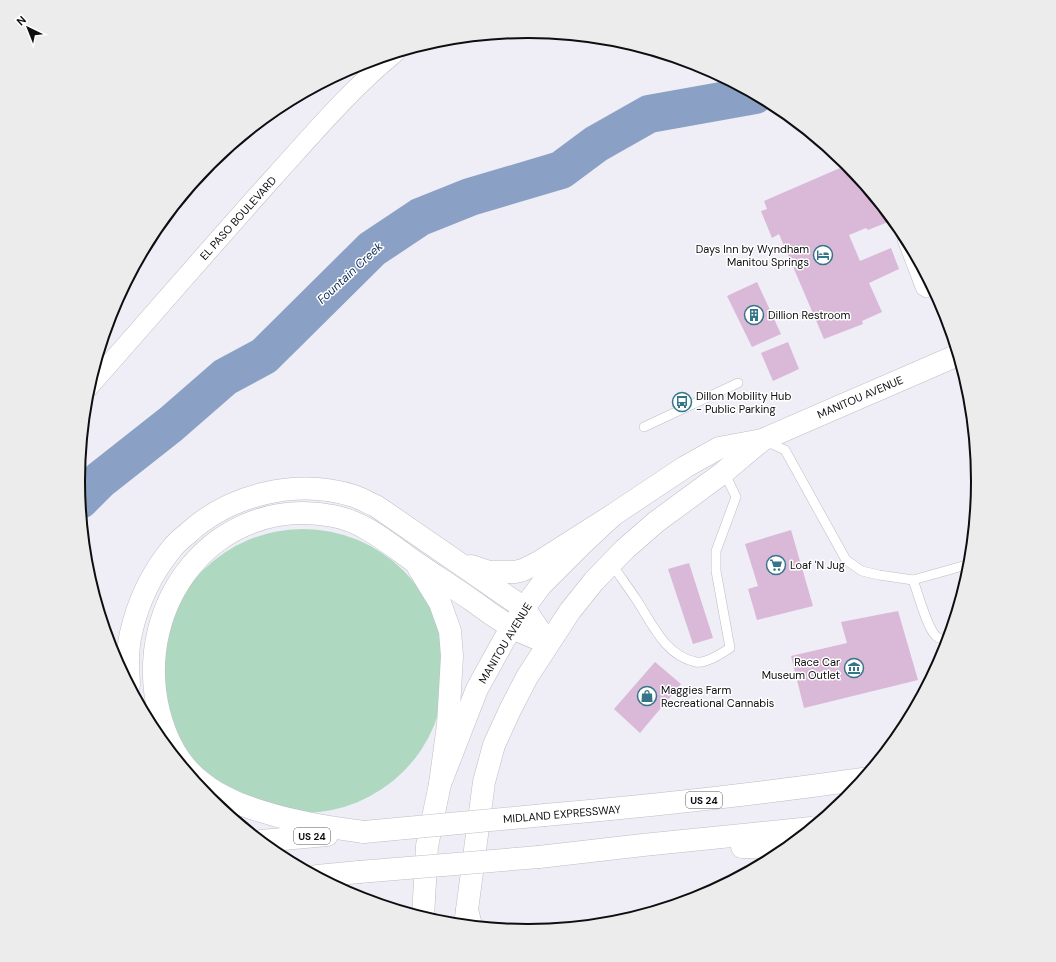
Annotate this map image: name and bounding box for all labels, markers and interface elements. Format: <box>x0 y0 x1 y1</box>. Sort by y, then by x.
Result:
north arrow <box>8 8 48 48</box>
text: N <box>13 13 29 29</box>
street label: EL PASO BOULEVARD <box>197 173 279 263</box>
water label: Fountain Creek <box>314 238 387 308</box>
place label: Days Inn by Wyndham Manitou Springs <box>696 242 809 269</box>
hotel icon: Days Inn by Wyndham Manitou Springs <box>812 244 834 266</box>
building icon: Dillion Restroom <box>743 304 765 326</box>
place label: Dillion Restroom <box>768 308 850 322</box>
street label: MANITOU AVENUE <box>815 373 905 421</box>
place label: Dillon Mobility Hub - Public Parking <box>696 389 791 416</box>
bus stop icon: Dillon Mobility Hub - Public Parking <box>671 391 693 413</box>
supermarket icon: Loaf 'N Jug <box>765 554 787 576</box>
place label: Loaf 'N Jug <box>790 558 845 572</box>
street label: MANITOU AVENUE <box>475 600 535 686</box>
place label: Race Car Museum Outlet <box>762 655 840 682</box>
museum icon: Race Car Museum Outlet <box>843 657 865 679</box>
place label: Maggies Farm Recreational Cannabis <box>661 683 774 710</box>
shop icon: Maggies Farm Recreational Cannabis <box>636 685 658 707</box>
road number: US 24 <box>686 792 722 808</box>
street label: MIDLAND EXPRESSWAY <box>503 802 622 826</box>
road number: US 24 <box>294 828 330 844</box>

